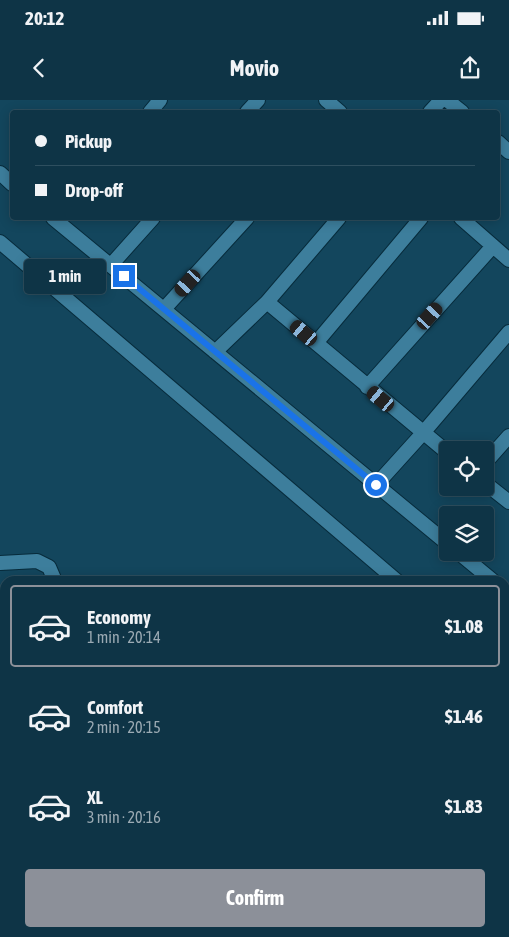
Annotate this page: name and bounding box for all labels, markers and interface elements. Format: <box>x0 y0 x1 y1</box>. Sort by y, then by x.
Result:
text: 20:12 <box>25 7 64 29</box>
icon: back <box>25 54 53 82</box>
icon: share <box>456 54 484 82</box>
text: Movio <box>230 55 279 81</box>
text: Pickup <box>65 130 112 152</box>
text: Drop-off <box>65 179 123 201</box>
callout: 1 min <box>24 258 106 294</box>
route end <box>113 265 135 287</box>
text: 1 min <box>49 267 81 285</box>
car <box>172 267 203 299</box>
car <box>414 300 445 332</box>
car <box>287 318 320 348</box>
car <box>364 384 397 414</box>
map controls <box>439 441 494 561</box>
button: locate <box>439 441 494 496</box>
route start <box>365 474 387 496</box>
button: layers <box>439 506 494 561</box>
icon: car <box>27 604 72 649</box>
text: Economy <box>87 606 151 628</box>
text: $1.08 <box>445 615 483 637</box>
text: 1 min · 20:14 <box>87 628 161 646</box>
icon: car <box>27 694 72 739</box>
text: Comfort <box>87 696 143 718</box>
text: $1.46 <box>445 705 483 727</box>
text: 2 min · 20:15 <box>87 718 161 736</box>
icon: car <box>27 784 72 829</box>
text: XL <box>87 786 103 808</box>
text: $1.83 <box>445 795 483 817</box>
text: 3 min · 20:16 <box>87 808 161 826</box>
button: Confirm <box>25 869 485 927</box>

